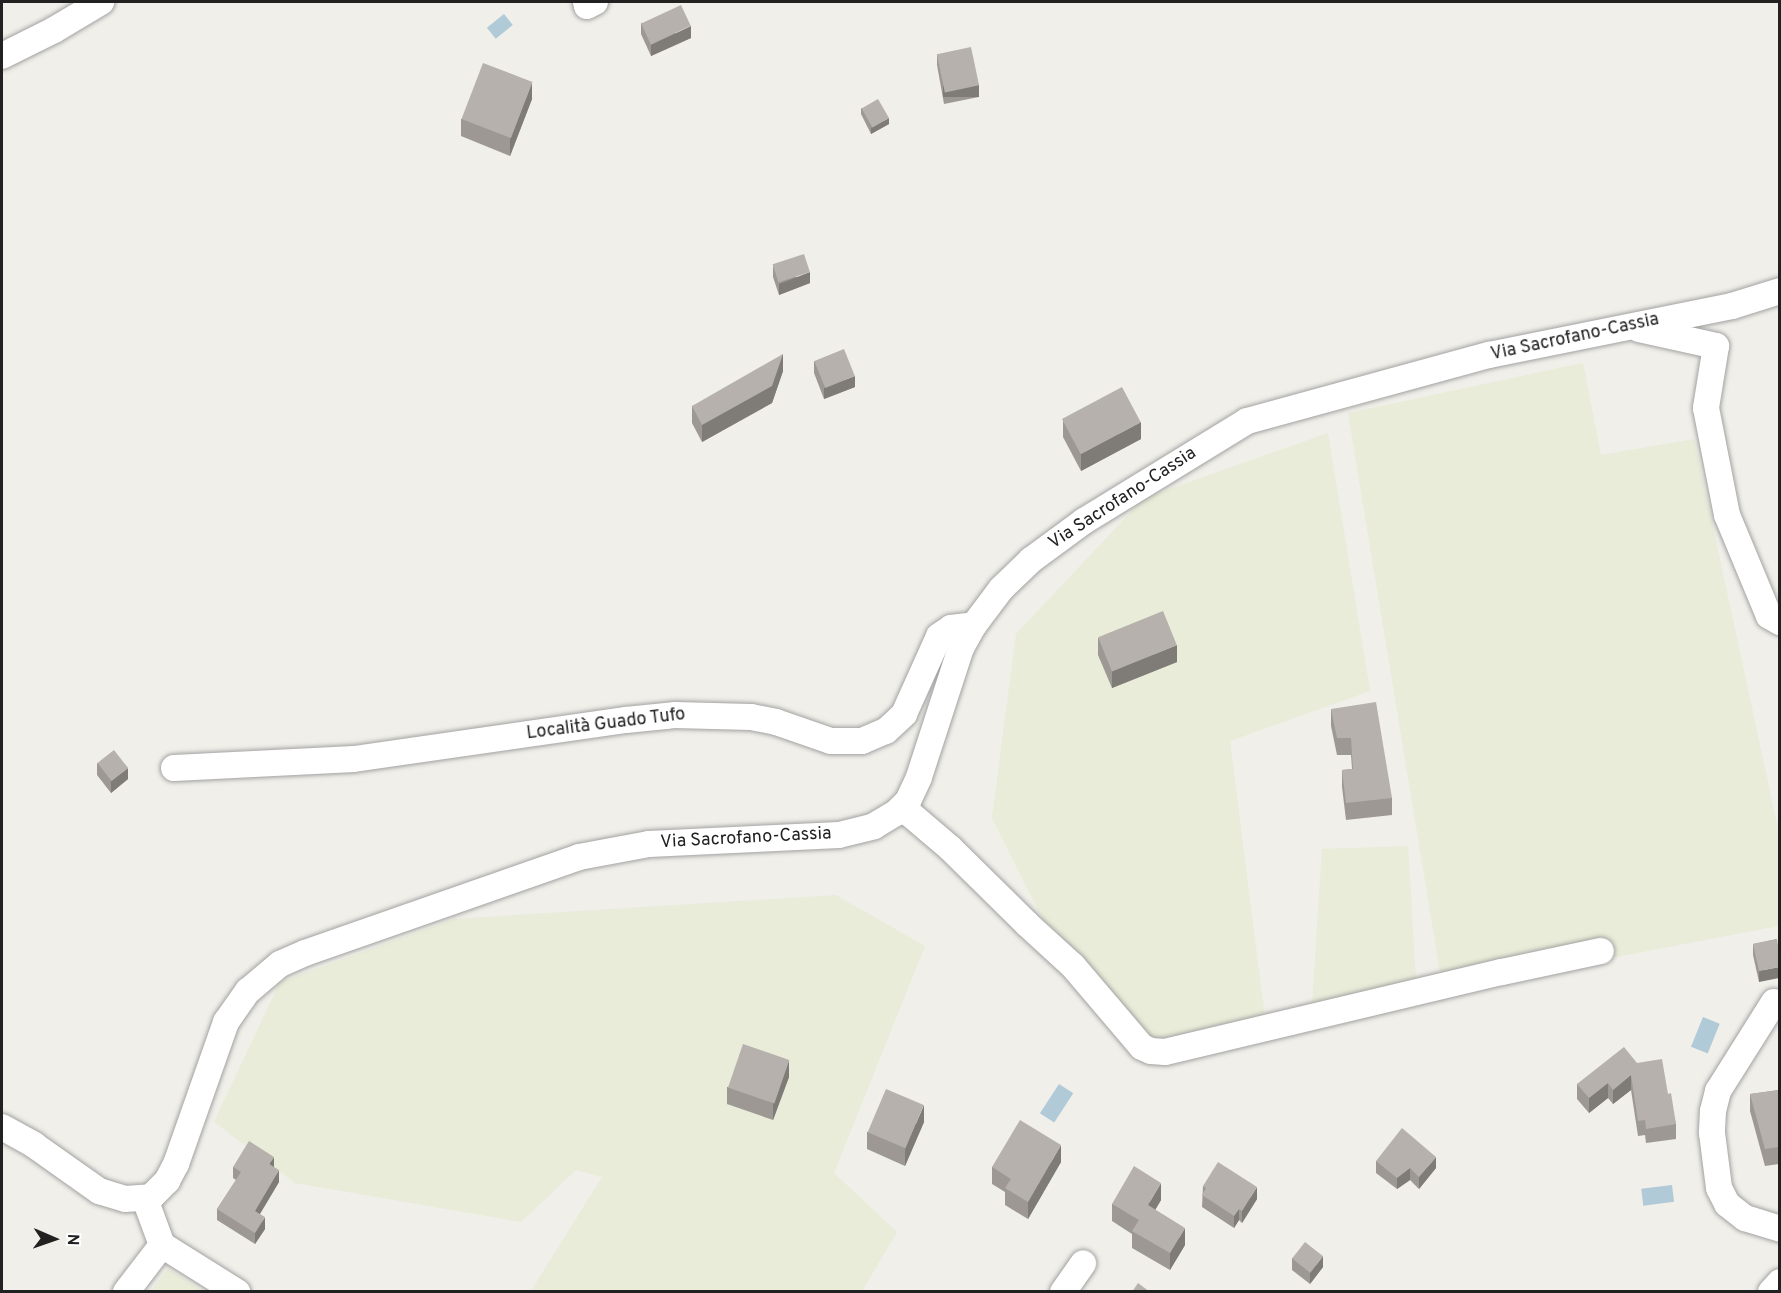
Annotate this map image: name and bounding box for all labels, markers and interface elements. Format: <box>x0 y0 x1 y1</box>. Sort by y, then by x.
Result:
street label: Via Sacrofano-Cassia <box>1489 310 1661 366</box>
street label: Via Sacrofano-Cassia <box>1045 443 1201 555</box>
street label: Località Guado Tufo <box>525 704 687 746</box>
street label: Via Sacrofano-Cassia <box>660 824 832 854</box>
north arrow <box>24 1209 84 1269</box>
text: N <box>62 1234 82 1246</box>

